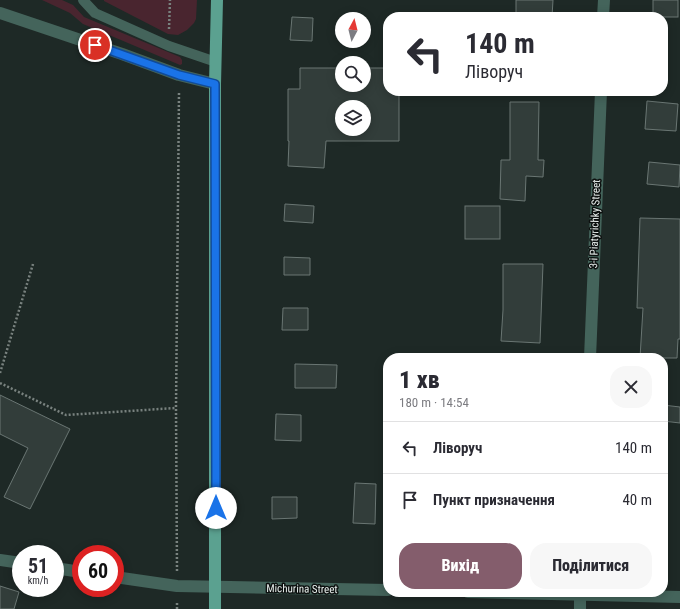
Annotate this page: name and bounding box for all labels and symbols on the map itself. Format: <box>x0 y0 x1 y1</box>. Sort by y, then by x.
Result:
north arrow <box>335 12 371 48</box>
pin <box>78 28 112 62</box>
street label: 3-i Piatyrichky Street <box>587 179 603 269</box>
position arrow <box>195 487 237 529</box>
speed limit sign: 60 <box>72 545 124 597</box>
street label: Michurina Street <box>266 582 338 596</box>

